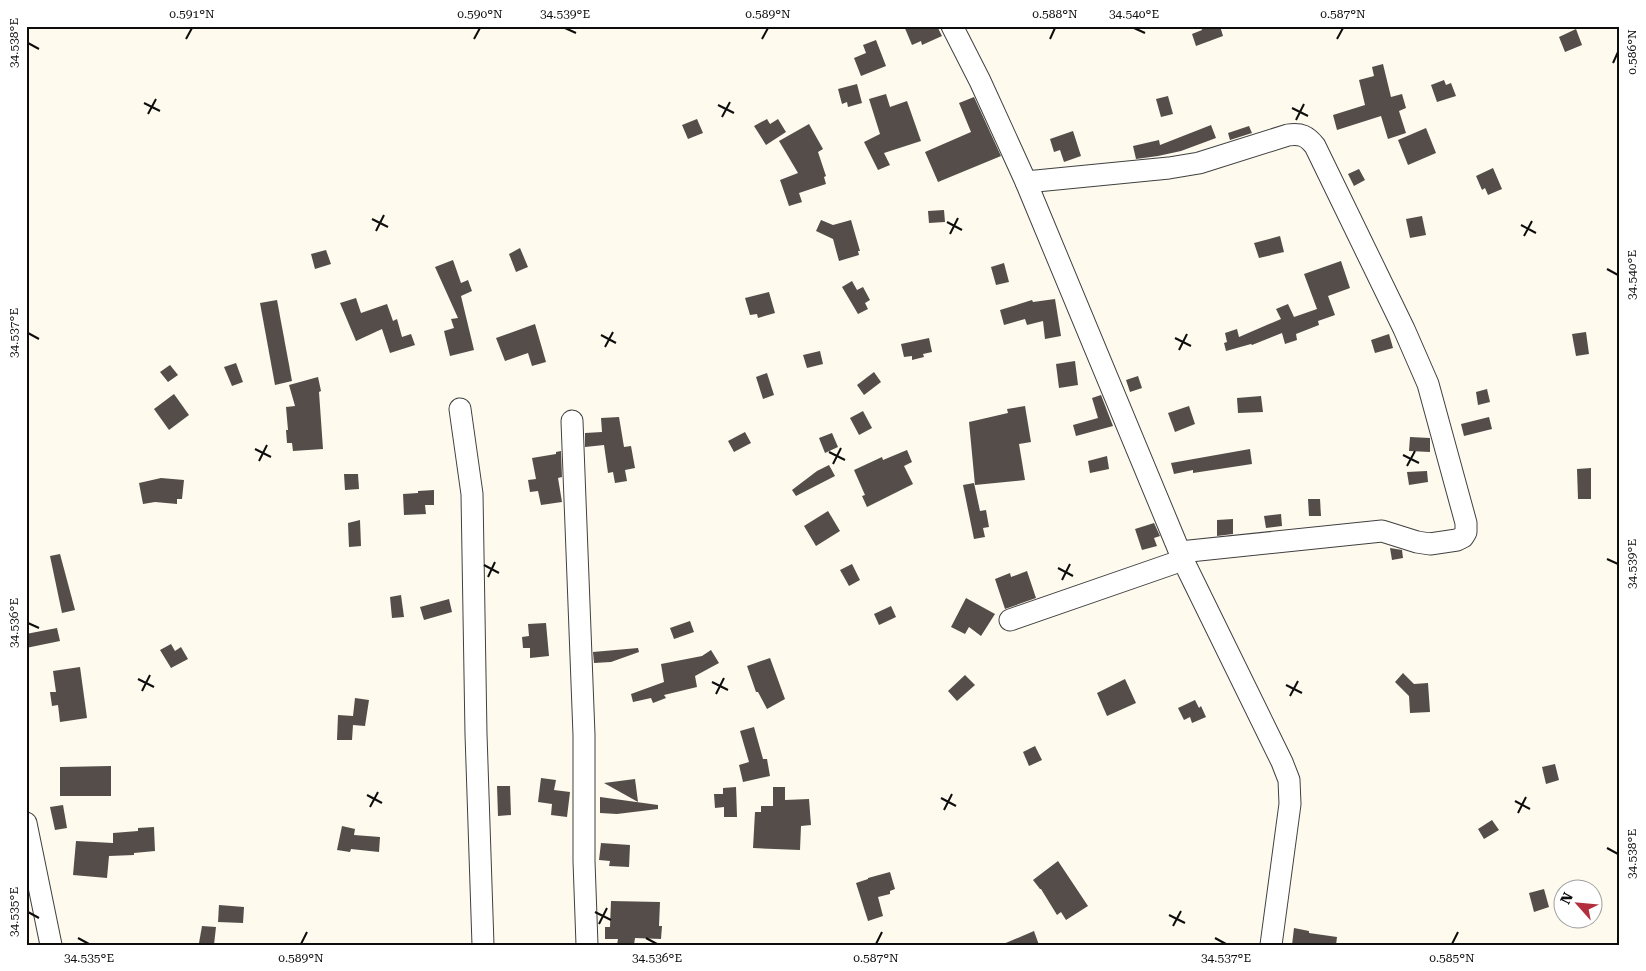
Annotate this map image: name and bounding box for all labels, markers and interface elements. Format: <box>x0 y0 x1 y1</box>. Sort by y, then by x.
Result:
text: 0.591°N <box>169 7 215 21</box>
text: 0.590°N <box>457 7 503 21</box>
text: 34.539°E <box>540 7 590 21</box>
text: 0.589°N <box>745 7 791 21</box>
text: 0.588°N <box>1032 7 1078 21</box>
text: 34.540°E <box>1109 7 1159 21</box>
text: 0.587°N <box>1320 7 1366 21</box>
text: 34.538°E <box>7 18 21 68</box>
text: 0.586°N <box>1625 29 1639 75</box>
text: 34.540°E <box>1625 250 1639 300</box>
text: 34.537°E <box>7 308 21 358</box>
text: 34.539°E <box>1625 539 1639 589</box>
text: 34.536°E <box>7 598 21 648</box>
text: 34.538°E <box>1625 829 1639 879</box>
north arrow <box>1554 878 1604 928</box>
text: 34.535°E <box>7 887 21 937</box>
text: N <box>1557 889 1576 907</box>
text: 34.535°E <box>64 951 114 965</box>
text: 0.589°N <box>278 951 324 965</box>
text: 34.536°E <box>632 951 682 965</box>
text: 0.587°N <box>853 951 899 965</box>
text: 34.537°E <box>1201 951 1251 965</box>
text: 0.585°N <box>1429 951 1475 965</box>

